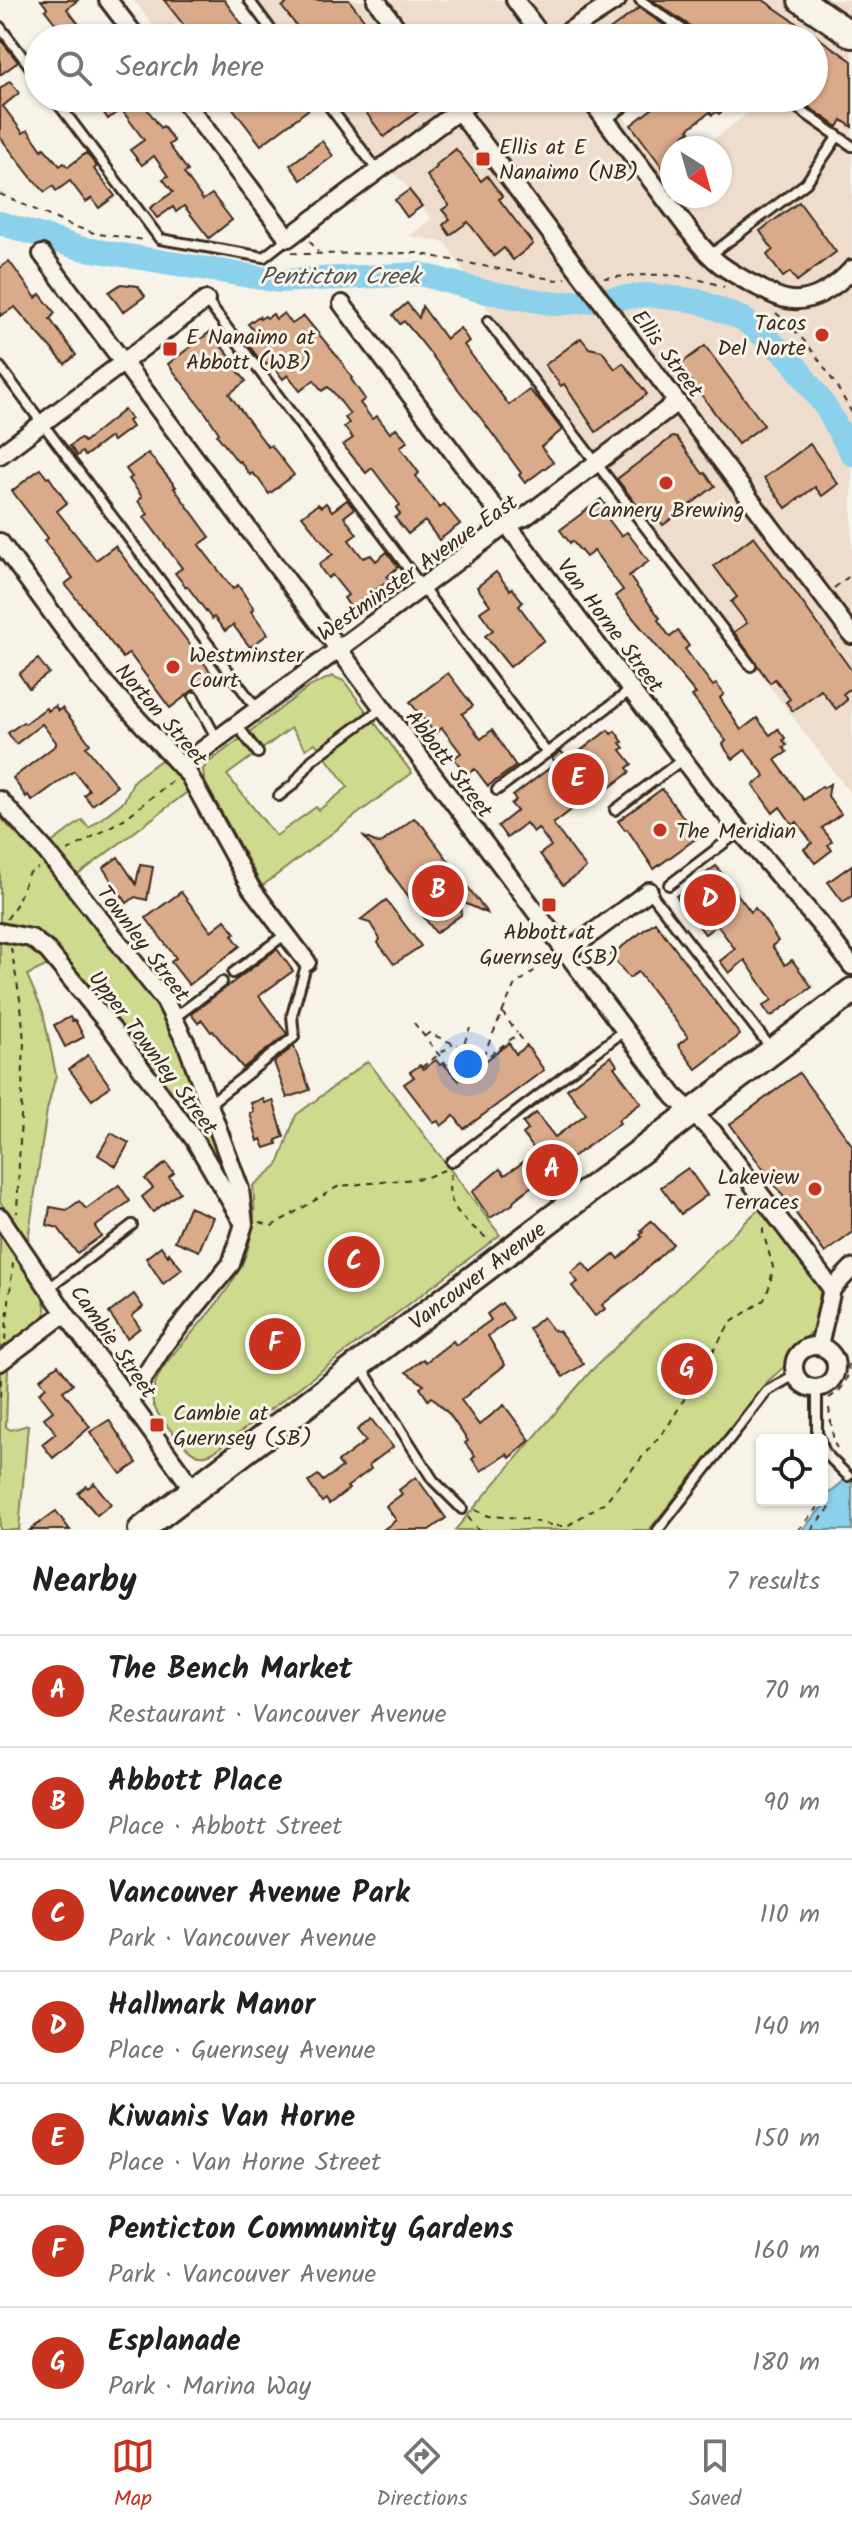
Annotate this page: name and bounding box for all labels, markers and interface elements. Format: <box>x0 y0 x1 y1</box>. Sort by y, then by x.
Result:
search box <box>24 24 828 112</box>
text: Search here <box>116 44 264 92</box>
icon: search <box>52 46 96 90</box>
place label: Ellis at E Nanaimo (NB) <box>499 131 638 191</box>
north arrow <box>660 136 732 208</box>
marker: Ellis at E Nanaimo (NB) <box>474 150 492 168</box>
water label: Penticton Creek <box>260 258 424 297</box>
street label: Ellis Street <box>621 303 711 407</box>
place label: Tacos Del Norte <box>717 307 807 367</box>
place label: E Nanaimo at Abbott (WB) <box>186 321 316 381</box>
marker: Tacos Del Norte <box>813 326 831 344</box>
marker: E Nanaimo at Abbott (WB) <box>161 340 179 358</box>
marker: Cannery Brewing <box>657 474 675 492</box>
street label: Westminster Avenue East <box>311 486 526 652</box>
place label: Cannery Brewing <box>588 494 744 529</box>
street label: Van Horne Street <box>547 552 672 702</box>
place label: Westminster Court <box>189 639 305 699</box>
street label: Norton Street <box>105 656 215 775</box>
marker: Westminster Court <box>164 658 182 676</box>
street label: Abbott Street <box>395 703 501 827</box>
pin: E <box>552 749 604 809</box>
place label: The Meridian <box>676 815 796 850</box>
marker: The Meridian <box>651 821 669 839</box>
pin: B <box>412 861 464 921</box>
pin: D <box>684 870 736 930</box>
street label: Townley Street <box>86 879 198 1011</box>
marker: Abbott at Guernsey (SB) <box>540 896 558 914</box>
place label: Abbott at Guernsey (SB) <box>480 916 618 976</box>
street label: Upper Townley Street <box>78 964 226 1144</box>
your location <box>448 1044 488 1084</box>
pin: A <box>526 1140 578 1200</box>
place label: Lakeview Terraces <box>717 1161 800 1221</box>
marker: Lakeview Terraces <box>806 1180 824 1198</box>
street label: Vancouver Avenue <box>402 1214 555 1340</box>
pin: C <box>328 1232 380 1292</box>
street label: Cambie Street <box>60 1278 165 1407</box>
pin: F <box>249 1314 301 1374</box>
pin: G <box>661 1339 713 1399</box>
place label: Cambie at Guernsey (SB) <box>173 1397 312 1457</box>
marker: Cambie at Guernsey (SB) <box>148 1416 166 1434</box>
map controls <box>756 1434 828 1506</box>
button: locate <box>756 1434 828 1506</box>
text: Nearby <box>32 1555 137 1609</box>
text: 7 results <box>726 1561 820 1603</box>
text: The Bench Market <box>108 1646 352 1694</box>
text: A <box>50 1670 66 1712</box>
text: 70 m <box>764 1670 820 1712</box>
text: Restaurant · Vancouver Avenue <box>108 1694 446 1736</box>
text: Abbott Place <box>108 1758 282 1806</box>
text: B <box>50 1782 66 1824</box>
text: 90 m <box>763 1782 820 1824</box>
text: Place · Abbott Street <box>108 1806 342 1848</box>
text: Vancouver Avenue Park <box>108 1870 410 1918</box>
text: C <box>50 1894 66 1936</box>
text: 110 m <box>760 1894 820 1936</box>
text: Park · Vancouver Avenue <box>108 1918 376 1960</box>
text: Hallmark Manor <box>108 1982 315 2030</box>
text: D <box>49 2006 67 2048</box>
text: 140 m <box>753 2006 820 2048</box>
text: Place · Guernsey Avenue <box>108 2030 375 2072</box>
text: Kiwanis Van Horne <box>108 2094 355 2142</box>
text: E <box>51 2118 65 2160</box>
text: 150 m <box>754 2118 820 2160</box>
text: Place · Van Horne Street <box>108 2142 381 2184</box>
text: Penticton Community Gardens <box>108 2206 514 2254</box>
text: F <box>51 2230 65 2272</box>
text: 160 m <box>753 2230 820 2272</box>
text: Park · Vancouver Avenue <box>108 2254 376 2296</box>
text: Esplanade <box>108 2318 241 2366</box>
text: G <box>50 2342 66 2384</box>
text: 180 m <box>752 2342 820 2384</box>
text: Park · Marina Way <box>108 2366 311 2408</box>
tab: Map <box>111 2434 155 2517</box>
tab: Directions <box>376 2434 468 2517</box>
tab: Saved <box>689 2434 741 2517</box>

